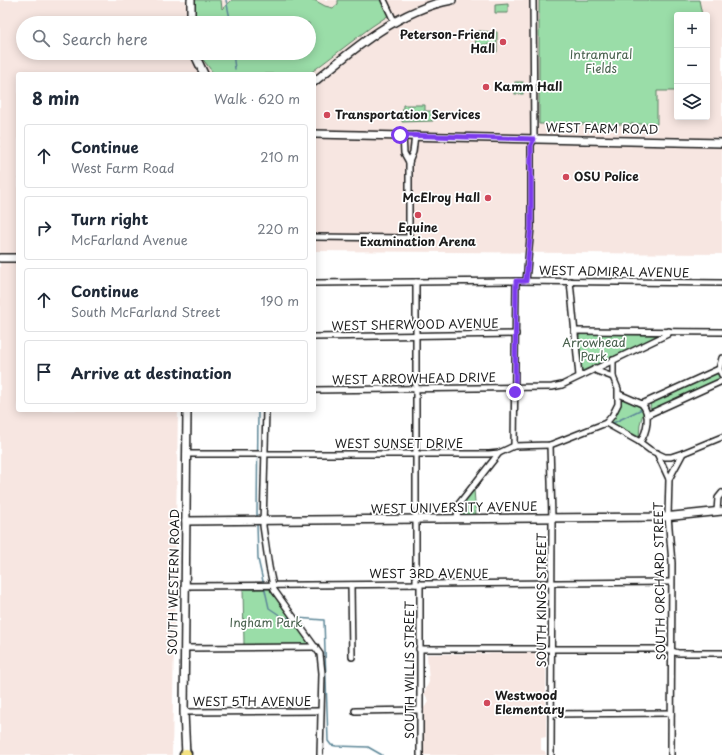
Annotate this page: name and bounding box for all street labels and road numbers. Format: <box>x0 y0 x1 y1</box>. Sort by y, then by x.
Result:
street label: WEST FARM ROAD <box>545 118 659 138</box>
street label: WEST ADMIRAL AVENUE <box>539 261 689 281</box>
street label: WEST SHERWOOD AVENUE <box>331 314 499 334</box>
street label: WEST ARROWHEAD DRIVE <box>332 368 496 388</box>
street label: WEST SUNSET DRIVE <box>335 434 463 452</box>
street label: WEST UNIVERSITY AVENUE <box>370 497 538 517</box>
street label: SOUTH ORCHARD STREET <box>649 501 669 660</box>
street label: SOUTH WESTERN ROAD <box>163 509 183 655</box>
street label: SOUTH KINGS STREET <box>532 532 550 667</box>
street label: WEST 3RD AVENUE <box>369 564 489 582</box>
street label: SOUTH WILLIS STREET <box>400 600 418 739</box>
street label: WEST 5TH AVENUE <box>193 692 311 710</box>

